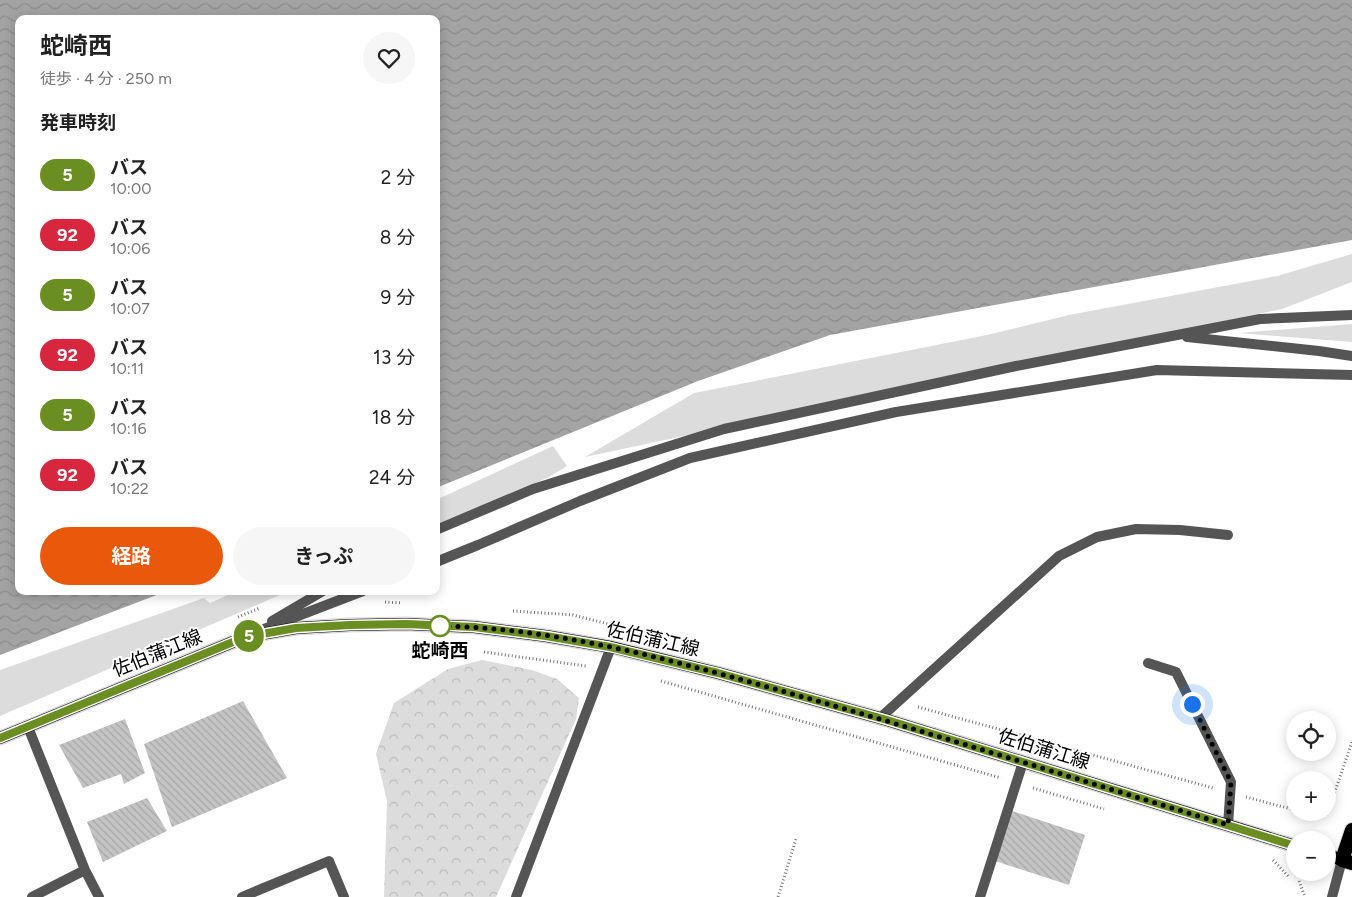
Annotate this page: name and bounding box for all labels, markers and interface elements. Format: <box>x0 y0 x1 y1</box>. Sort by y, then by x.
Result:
text: 蛇崎西 <box>40 31 112 60</box>
button: heart <box>363 32 415 84</box>
text: 徒歩 · 4 分 · 250 m <box>40 69 172 88</box>
text: 発車時刻 <box>40 111 116 134</box>
text: バス <box>110 156 148 179</box>
text: 5 <box>62 164 73 186</box>
text: 2 分 <box>381 166 415 189</box>
text: 10:00 <box>110 179 151 198</box>
text: バス <box>110 216 148 239</box>
text: 92 <box>57 224 78 246</box>
text: 8 分 <box>380 226 415 249</box>
text: 10:06 <box>110 239 150 258</box>
text: バス <box>110 276 148 299</box>
text: 5 <box>62 284 73 306</box>
text: 9 分 <box>381 286 415 309</box>
text: 10:07 <box>110 299 150 318</box>
text: バス <box>110 336 148 359</box>
text: 92 <box>57 344 78 366</box>
text: 13 分 <box>373 346 415 369</box>
text: 10:11 <box>110 359 144 378</box>
text: バス <box>110 396 148 419</box>
text: 5 <box>62 404 73 426</box>
text: 18 分 <box>372 406 415 429</box>
text: 10:16 <box>110 419 147 438</box>
text: バス <box>110 456 148 479</box>
text: 92 <box>57 464 78 486</box>
text: 24 分 <box>369 466 415 489</box>
text: 10:22 <box>110 479 149 498</box>
button: 経路 <box>40 527 223 585</box>
button: きっぷ <box>233 527 415 585</box>
marker: 蛇崎西 <box>429 615 451 637</box>
street label: 佐伯蒲江線 <box>604 617 702 661</box>
line badge: 5 <box>233 620 265 652</box>
street label: 佐伯蒲江線 <box>109 625 205 681</box>
text: 5 <box>244 625 254 647</box>
place label: 蛇崎西 <box>411 639 469 662</box>
your location <box>1180 692 1205 717</box>
map controls <box>1286 711 1336 881</box>
button: locate <box>1286 711 1336 761</box>
street label: 佐伯蒲江線 <box>995 724 1093 774</box>
button: + <box>1286 771 1336 821</box>
button: − <box>1286 831 1336 881</box>

